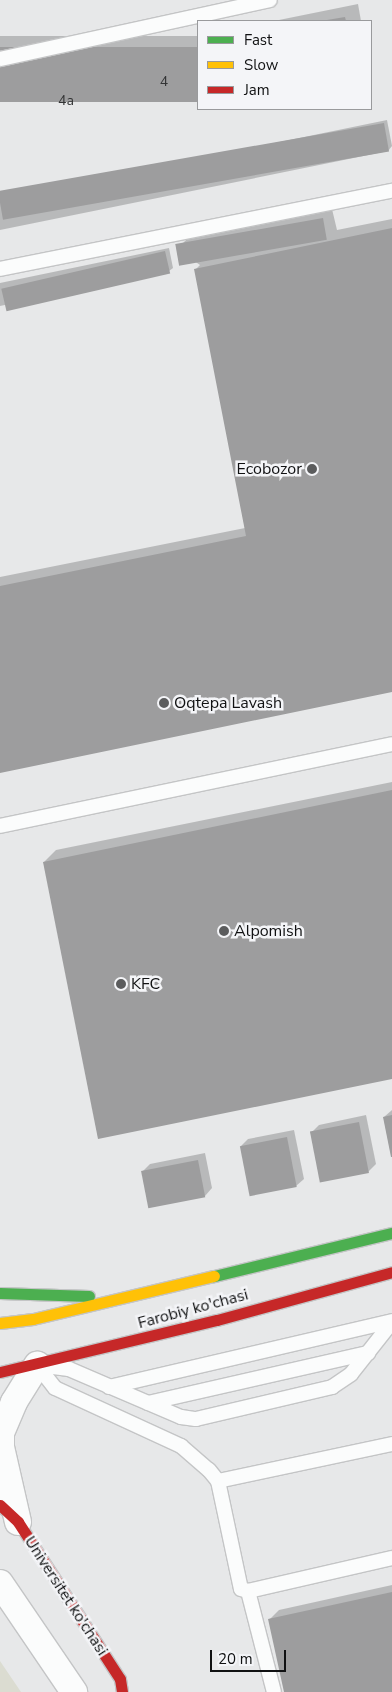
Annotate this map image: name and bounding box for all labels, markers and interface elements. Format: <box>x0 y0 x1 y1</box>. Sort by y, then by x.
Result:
legend <box>197 20 372 110</box>
text: Fast <box>244 30 272 50</box>
text: Slow <box>244 55 278 75</box>
house number: 4 <box>160 74 168 90</box>
text: Jam <box>244 80 270 100</box>
house number: 4а <box>58 93 74 109</box>
place label: Ecobozor <box>237 459 302 479</box>
marker: Ecobozor <box>306 463 318 475</box>
place label: Oqtepa Lavash <box>174 693 282 713</box>
marker: Oqtepa Lavash <box>158 697 170 709</box>
place label: Alpomish <box>234 921 303 941</box>
marker: Alpomish <box>218 925 230 937</box>
place label: KFC <box>131 974 160 994</box>
marker: KFC <box>115 978 127 990</box>
street label: Farobiy ko'chasi <box>136 1285 250 1333</box>
street label: Universitet ko'chasi <box>20 1533 112 1659</box>
scale bar <box>212 1640 288 1672</box>
text: 20 m <box>218 1649 253 1669</box>

